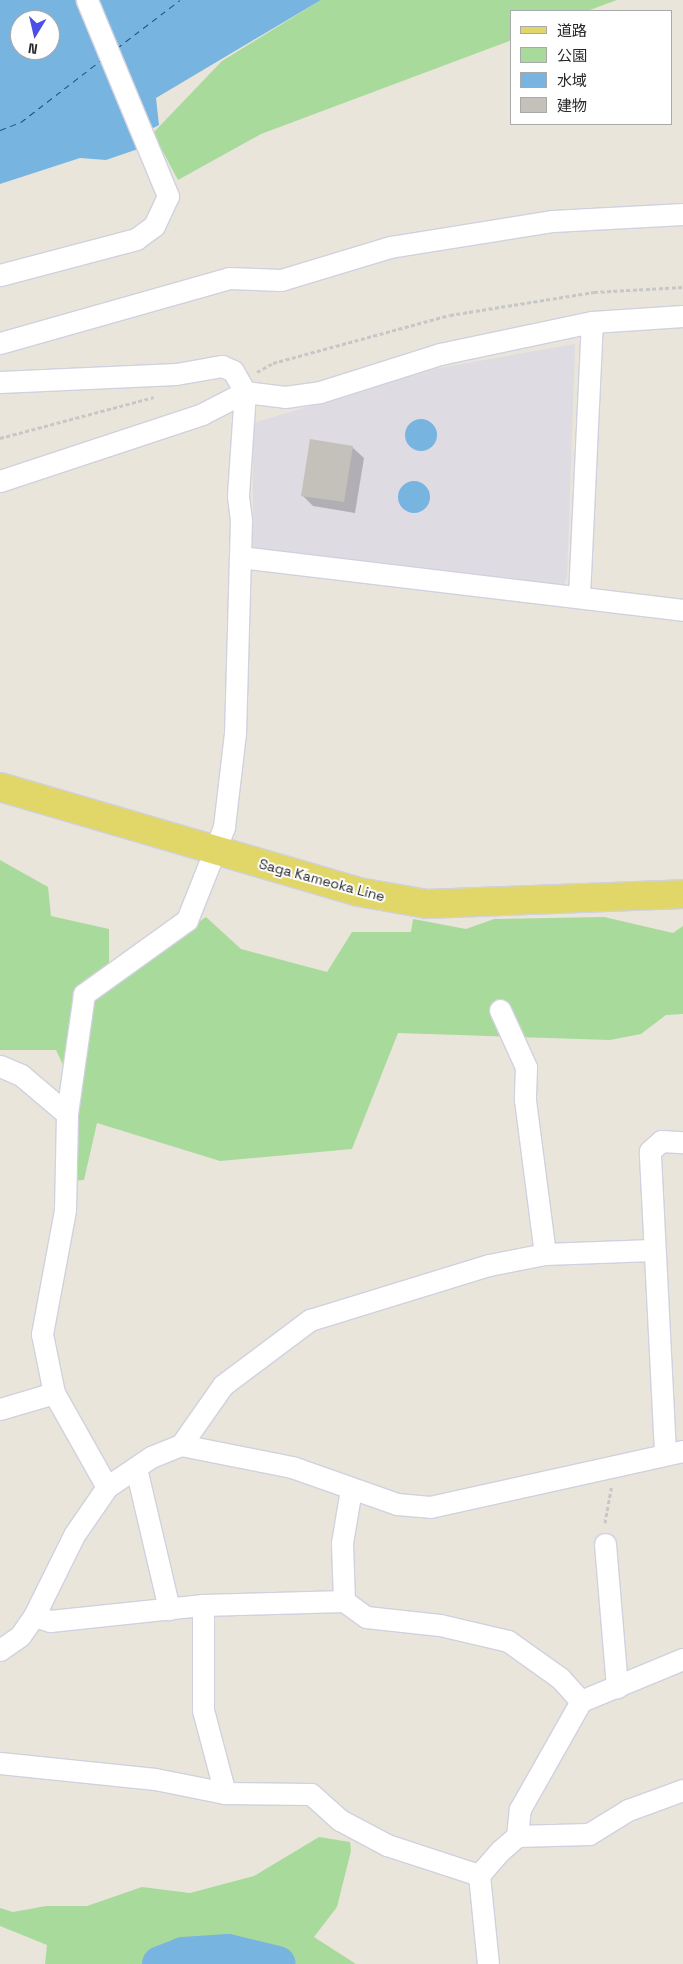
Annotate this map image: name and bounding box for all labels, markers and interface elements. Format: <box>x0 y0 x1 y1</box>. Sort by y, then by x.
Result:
north arrow <box>10 10 60 60</box>
legend <box>510 10 673 125</box>
text: 道路 <box>557 21 587 40</box>
text: N <box>27 39 39 58</box>
text: 公園 <box>557 46 587 65</box>
text: 水域 <box>557 71 587 90</box>
text: 建物 <box>557 96 587 115</box>
street label: Saga Kameoka Line <box>257 855 387 905</box>

